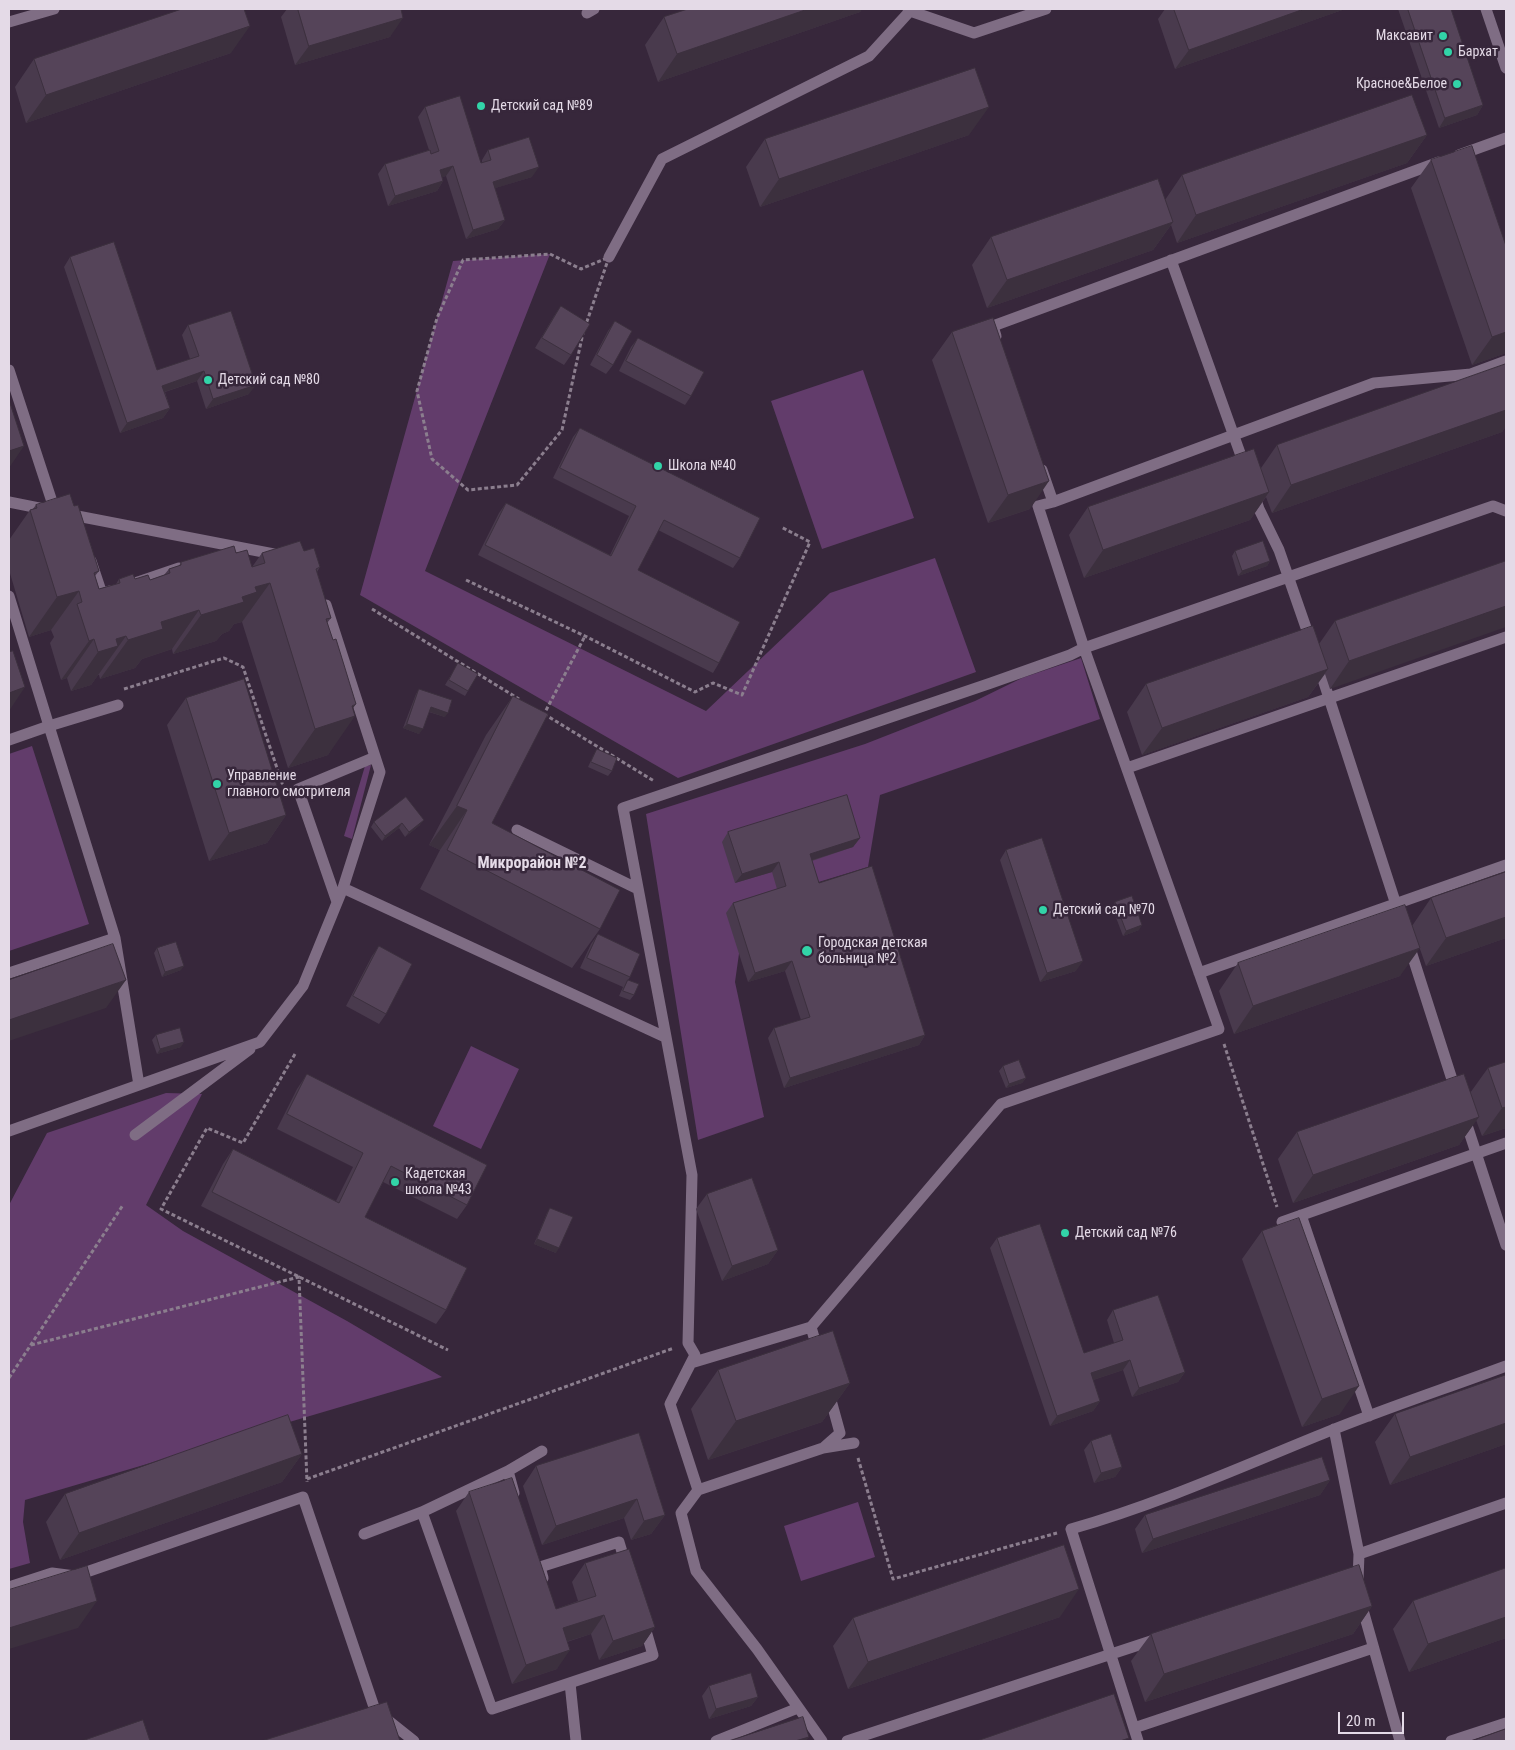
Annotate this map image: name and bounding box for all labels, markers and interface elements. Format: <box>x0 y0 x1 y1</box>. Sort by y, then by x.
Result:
place label: Максавит <box>1376 28 1433 44</box>
marker: Максавит <box>1437 30 1449 42</box>
place label: Бархат <box>1458 44 1498 60</box>
marker: Бархат <box>1442 46 1454 58</box>
place label: Красное&Белое <box>1356 76 1447 92</box>
marker: Красное&Белое <box>1451 78 1463 90</box>
place label: Детский сад №89 <box>491 98 593 114</box>
marker: Детский сад №89 <box>475 100 487 112</box>
place label: Детский сад №80 <box>218 372 320 388</box>
marker: Детский сад №80 <box>202 374 214 386</box>
place label: Школа №40 <box>668 458 736 474</box>
marker: Школа №40 <box>652 460 664 472</box>
place label: Управление главного смотрителя <box>227 768 351 800</box>
marker: Управление главного смотрителя <box>211 778 223 790</box>
district label: Микрорайон №2 <box>477 854 587 874</box>
place label: Детский сад №70 <box>1053 902 1155 918</box>
marker: Детский сад №70 <box>1037 904 1049 916</box>
place label: Городская детская больница №2 <box>818 935 927 968</box>
marker: Городская детская больница №2 <box>800 944 814 958</box>
place label: Кадетская школа №43 <box>405 1166 472 1198</box>
marker: Кадетская школа №43 <box>389 1176 401 1188</box>
place label: Детский сад №76 <box>1075 1225 1177 1241</box>
marker: Детский сад №76 <box>1059 1227 1071 1239</box>
scale bar <box>1340 1702 1406 1734</box>
text: 20 m <box>1346 1712 1376 1730</box>

